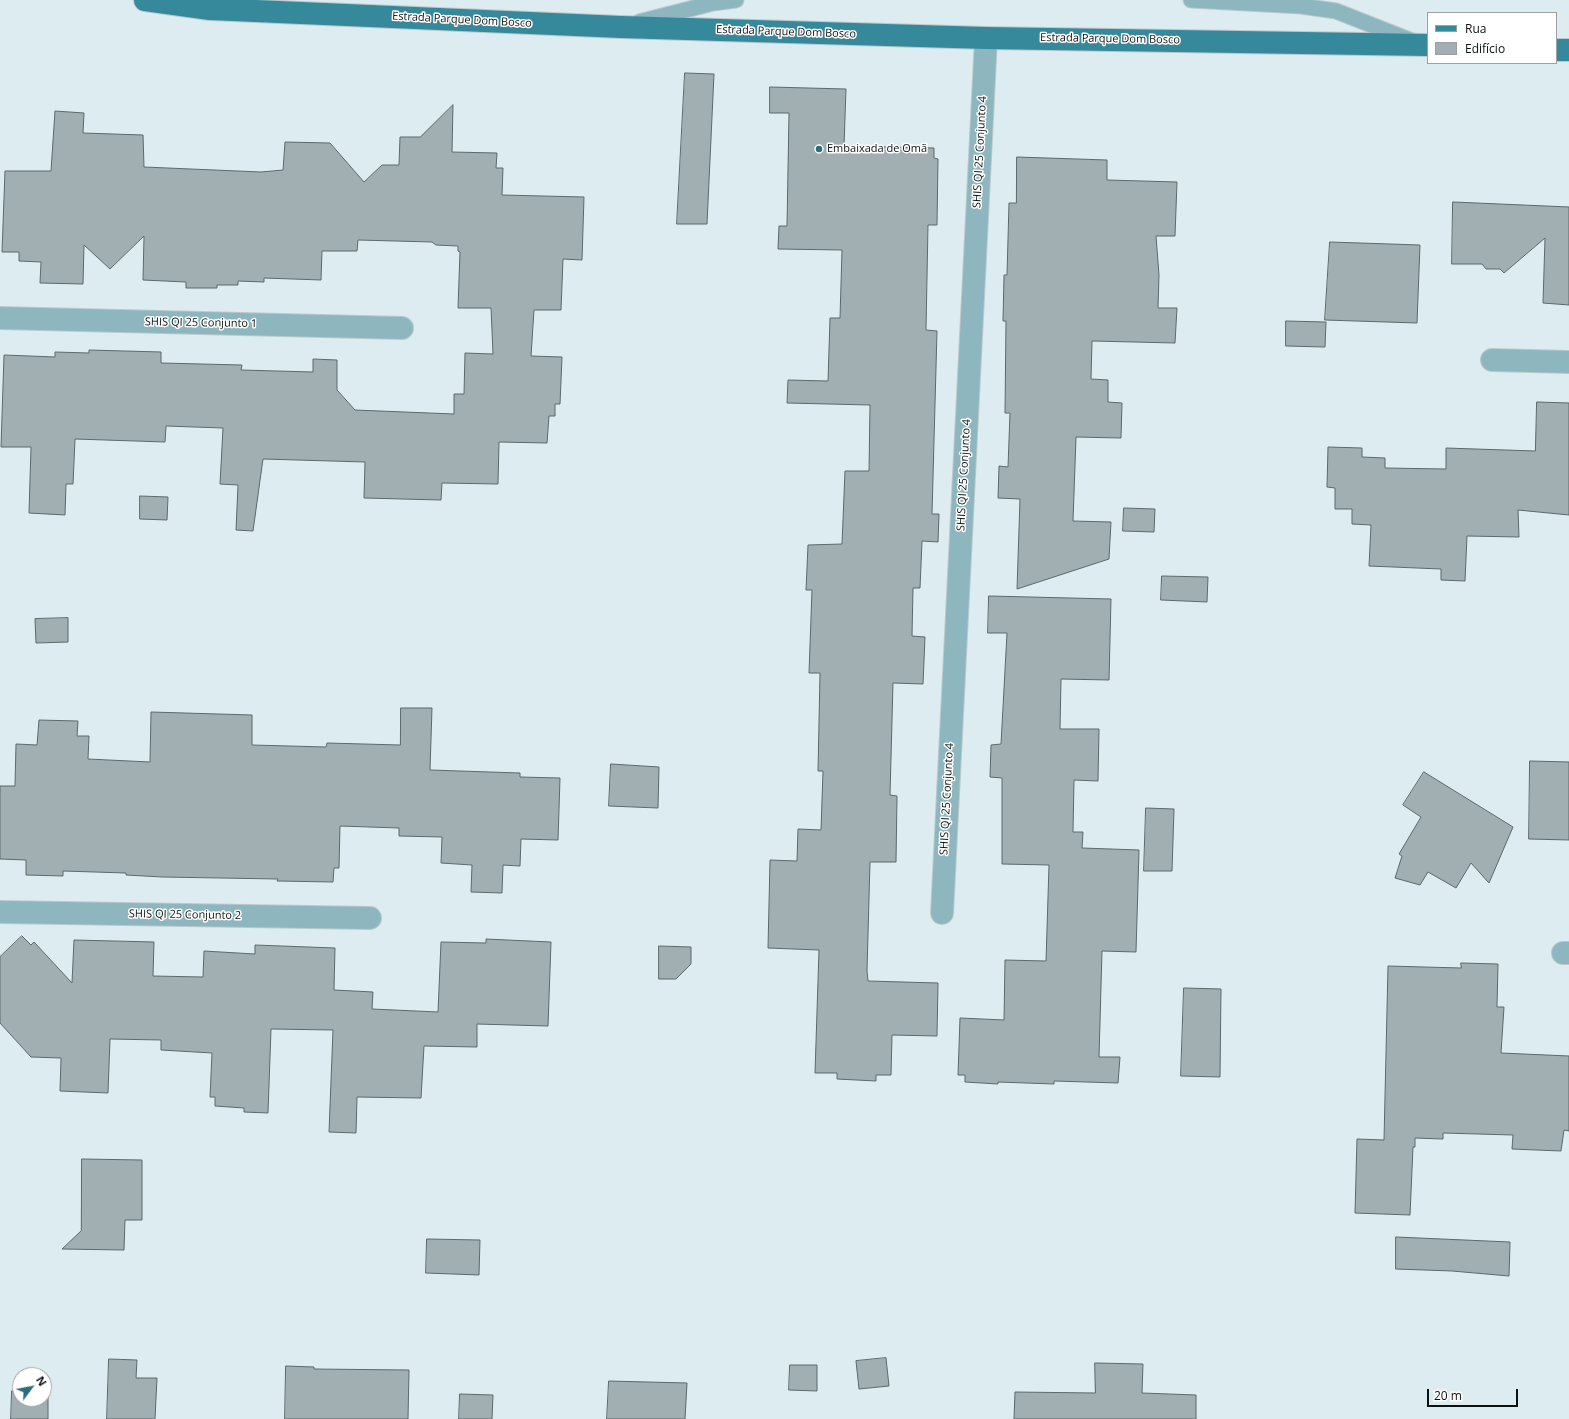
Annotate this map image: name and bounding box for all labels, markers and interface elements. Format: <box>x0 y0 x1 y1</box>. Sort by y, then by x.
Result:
street label: Estrada Parque Dom Bosco <box>392 10 532 30</box>
legend <box>1427 12 1557 64</box>
text: Rua <box>1465 20 1486 37</box>
street label: Estrada Parque Dom Bosco <box>716 23 856 41</box>
street label: Estrada Parque Dom Bosco <box>1040 31 1180 47</box>
text: Edifício <box>1465 40 1505 57</box>
street label: SHIS QI 25 Conjunto 4 <box>970 96 990 208</box>
place label: Embaixada de Omã <box>827 142 927 156</box>
marker: Embaixada de Omã <box>814 144 824 154</box>
street label: SHIS QI 25 Conjunto 1 <box>145 315 257 331</box>
street label: SHIS QI 25 Conjunto 4 <box>954 419 974 531</box>
street label: SHIS QI 25 Conjunto 4 <box>937 743 957 855</box>
street label: SHIS QI 25 Conjunto 2 <box>129 907 241 923</box>
north arrow <box>12 1367 52 1407</box>
text: N <box>33 1373 50 1389</box>
scale bar <box>1429 1381 1520 1407</box>
text: 20 m <box>1434 1387 1462 1404</box>

